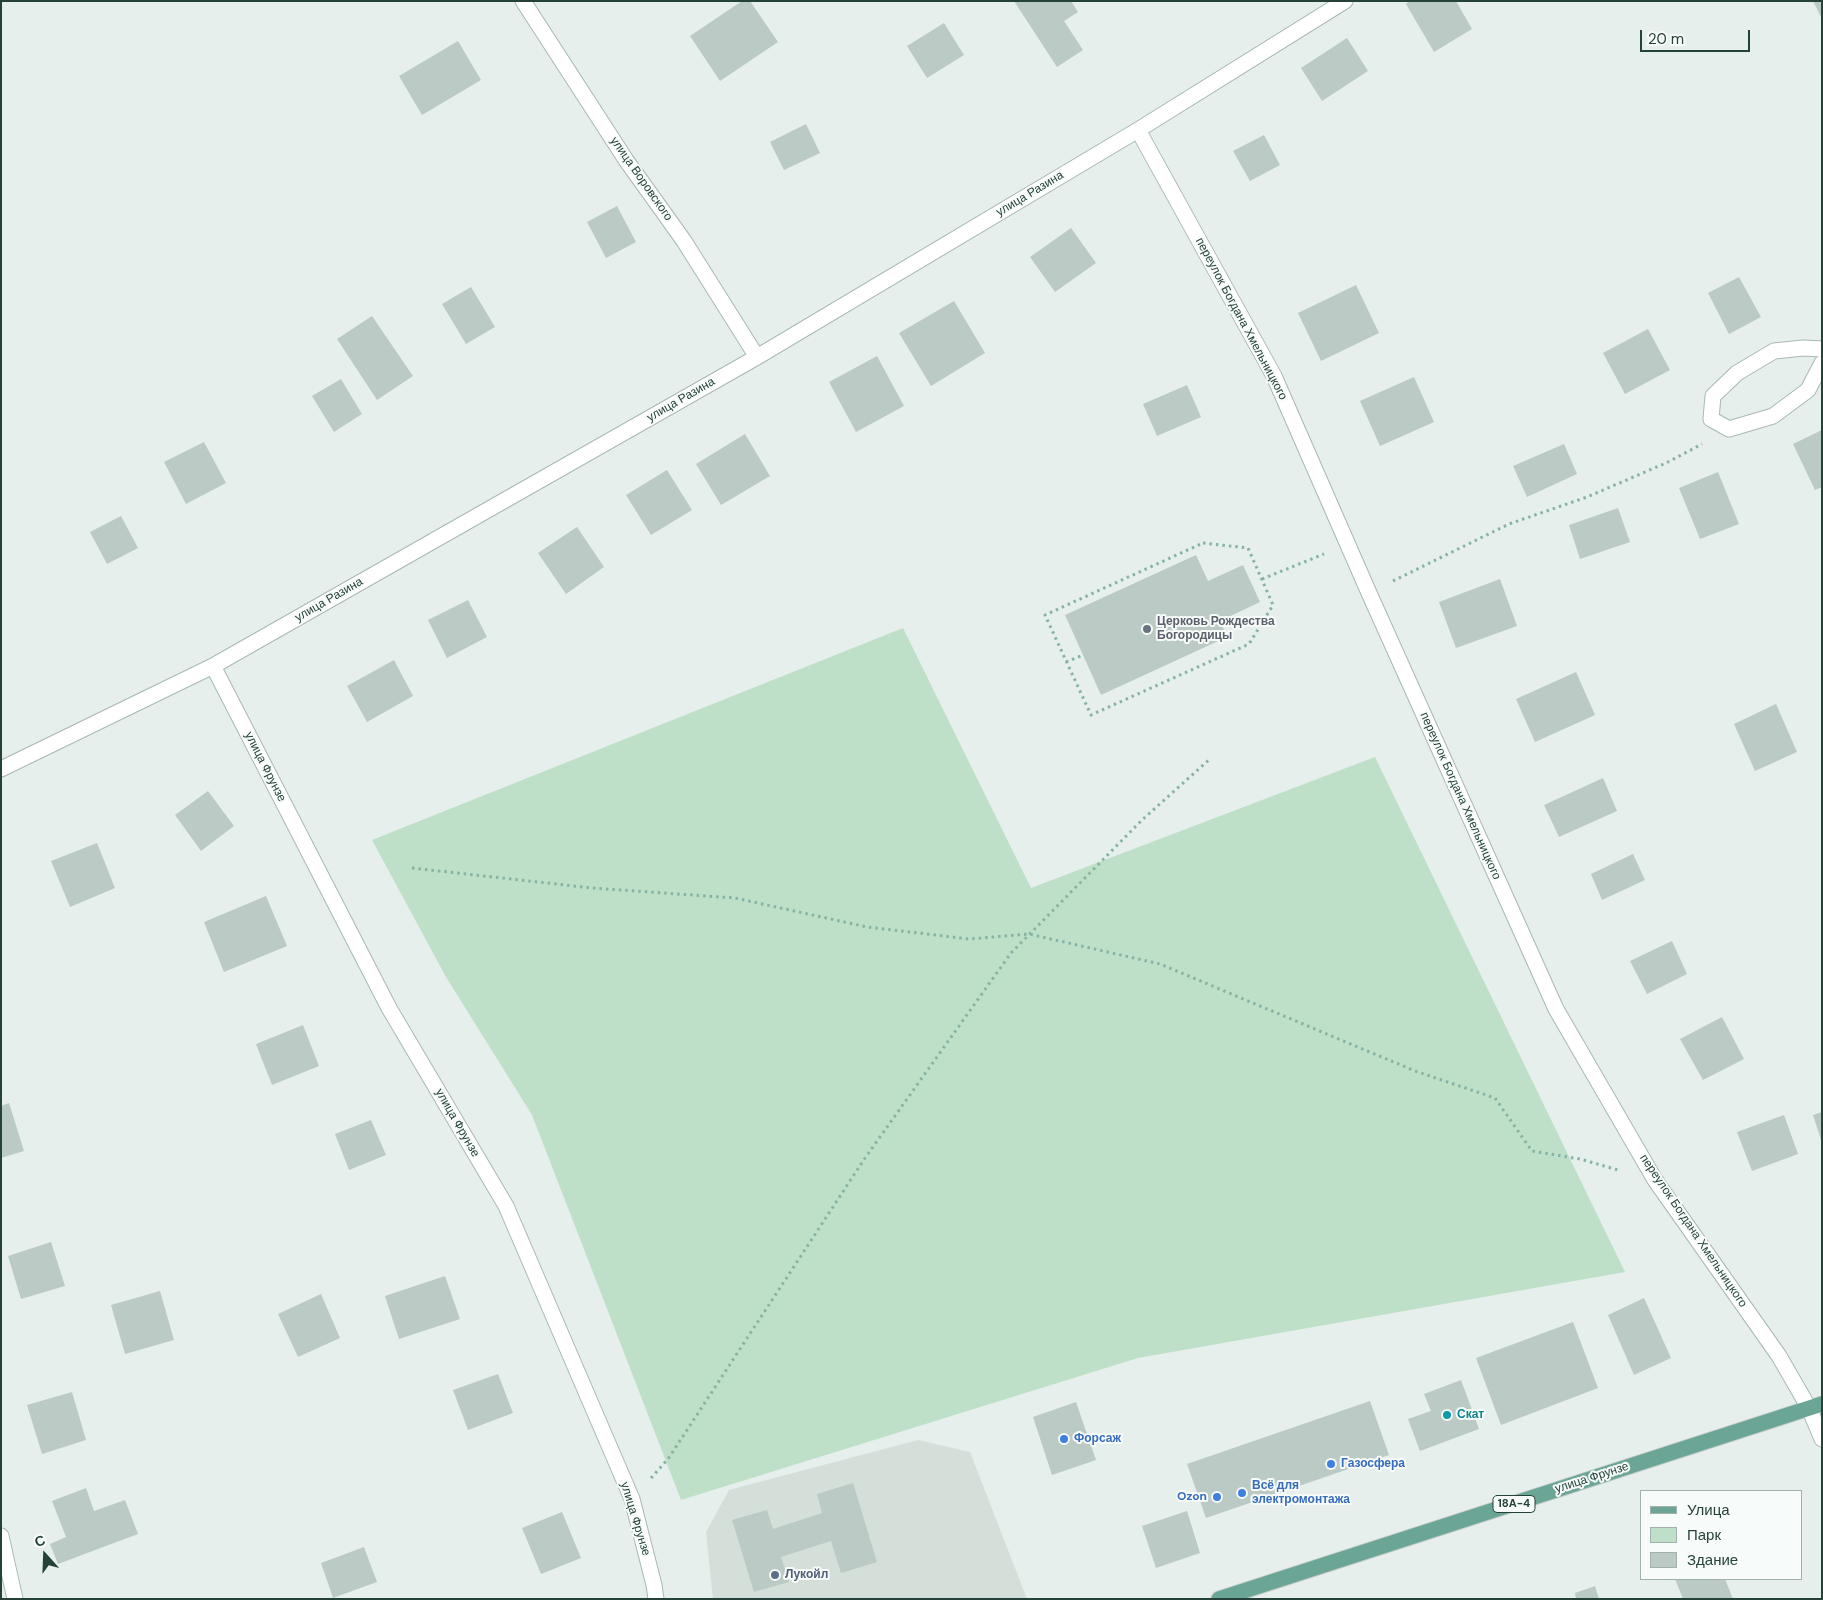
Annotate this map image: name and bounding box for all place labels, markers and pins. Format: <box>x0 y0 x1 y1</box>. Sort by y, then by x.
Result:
place label: Церковь Рождества Богородицы <box>1157 615 1275 643</box>
marker: Церковь Рождества Богородицы <box>1141 623 1153 635</box>
place label: Скат <box>1457 1408 1484 1422</box>
marker: Скат <box>1441 1409 1453 1421</box>
place label: Форсаж <box>1074 1432 1121 1446</box>
marker: Форсаж <box>1058 1433 1070 1445</box>
place label: Газосфера <box>1341 1457 1405 1471</box>
marker: Газосфера <box>1325 1458 1337 1470</box>
place label: Всё для электромонтажа <box>1252 1479 1350 1507</box>
marker: Всё для электромонтажа <box>1236 1487 1248 1499</box>
place label: Ozon <box>1177 1490 1207 1504</box>
marker: Ozon <box>1211 1491 1223 1503</box>
place label: Лукойл <box>785 1568 828 1582</box>
marker: Лукойл <box>769 1569 781 1581</box>

